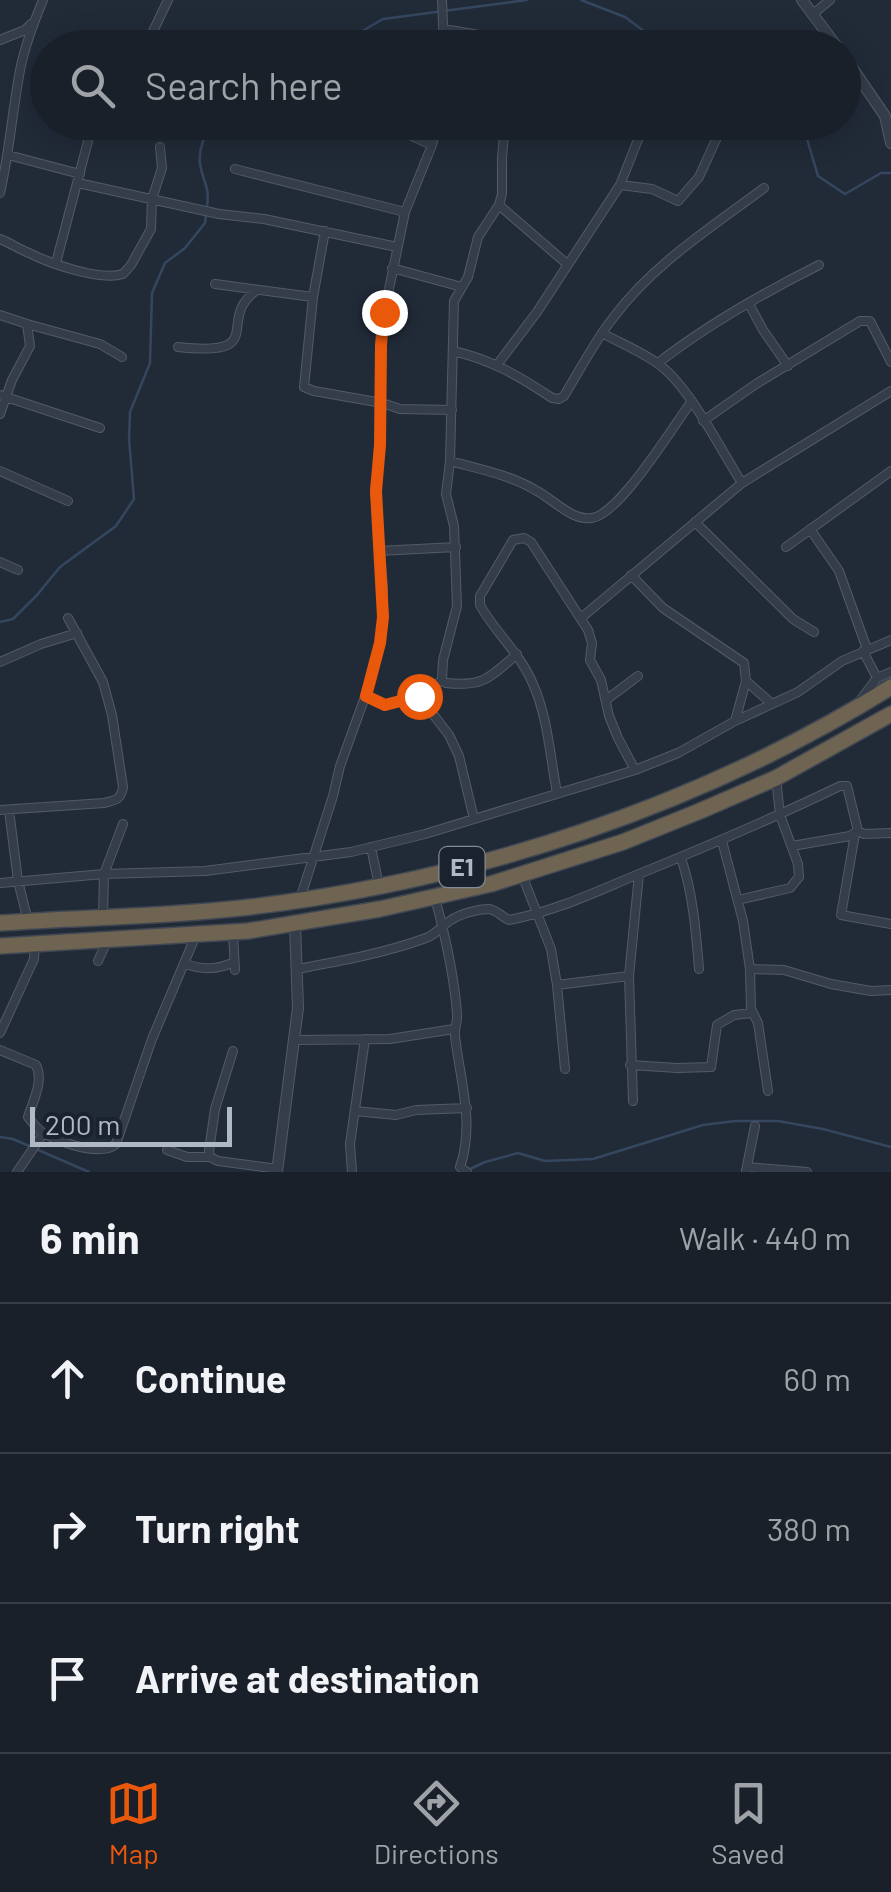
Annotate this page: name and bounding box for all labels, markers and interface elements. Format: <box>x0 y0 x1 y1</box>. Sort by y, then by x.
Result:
search box <box>30 30 861 140</box>
icon: search <box>65 58 120 113</box>
text: Search here <box>145 62 343 108</box>
route end <box>362 290 408 336</box>
route start <box>397 674 443 720</box>
road number: E1 <box>440 847 484 887</box>
scale bar <box>30 1102 232 1146</box>
text: 200 m <box>45 1107 120 1141</box>
text: 6 min <box>40 1212 140 1262</box>
text: Walk · 440 m <box>679 1218 851 1256</box>
icon: ahead <box>40 1351 95 1406</box>
text: Continue <box>135 1355 286 1401</box>
text: 60 m <box>784 1359 851 1397</box>
icon: right <box>40 1501 95 1556</box>
text: Turn right <box>135 1505 300 1551</box>
text: 380 m <box>767 1509 851 1547</box>
icon: arrive <box>40 1651 95 1706</box>
text: Arrive at destination <box>135 1655 480 1701</box>
tab: Map <box>106 1776 161 1870</box>
tab: Directions <box>374 1776 499 1870</box>
tab: Saved <box>711 1776 785 1870</box>

